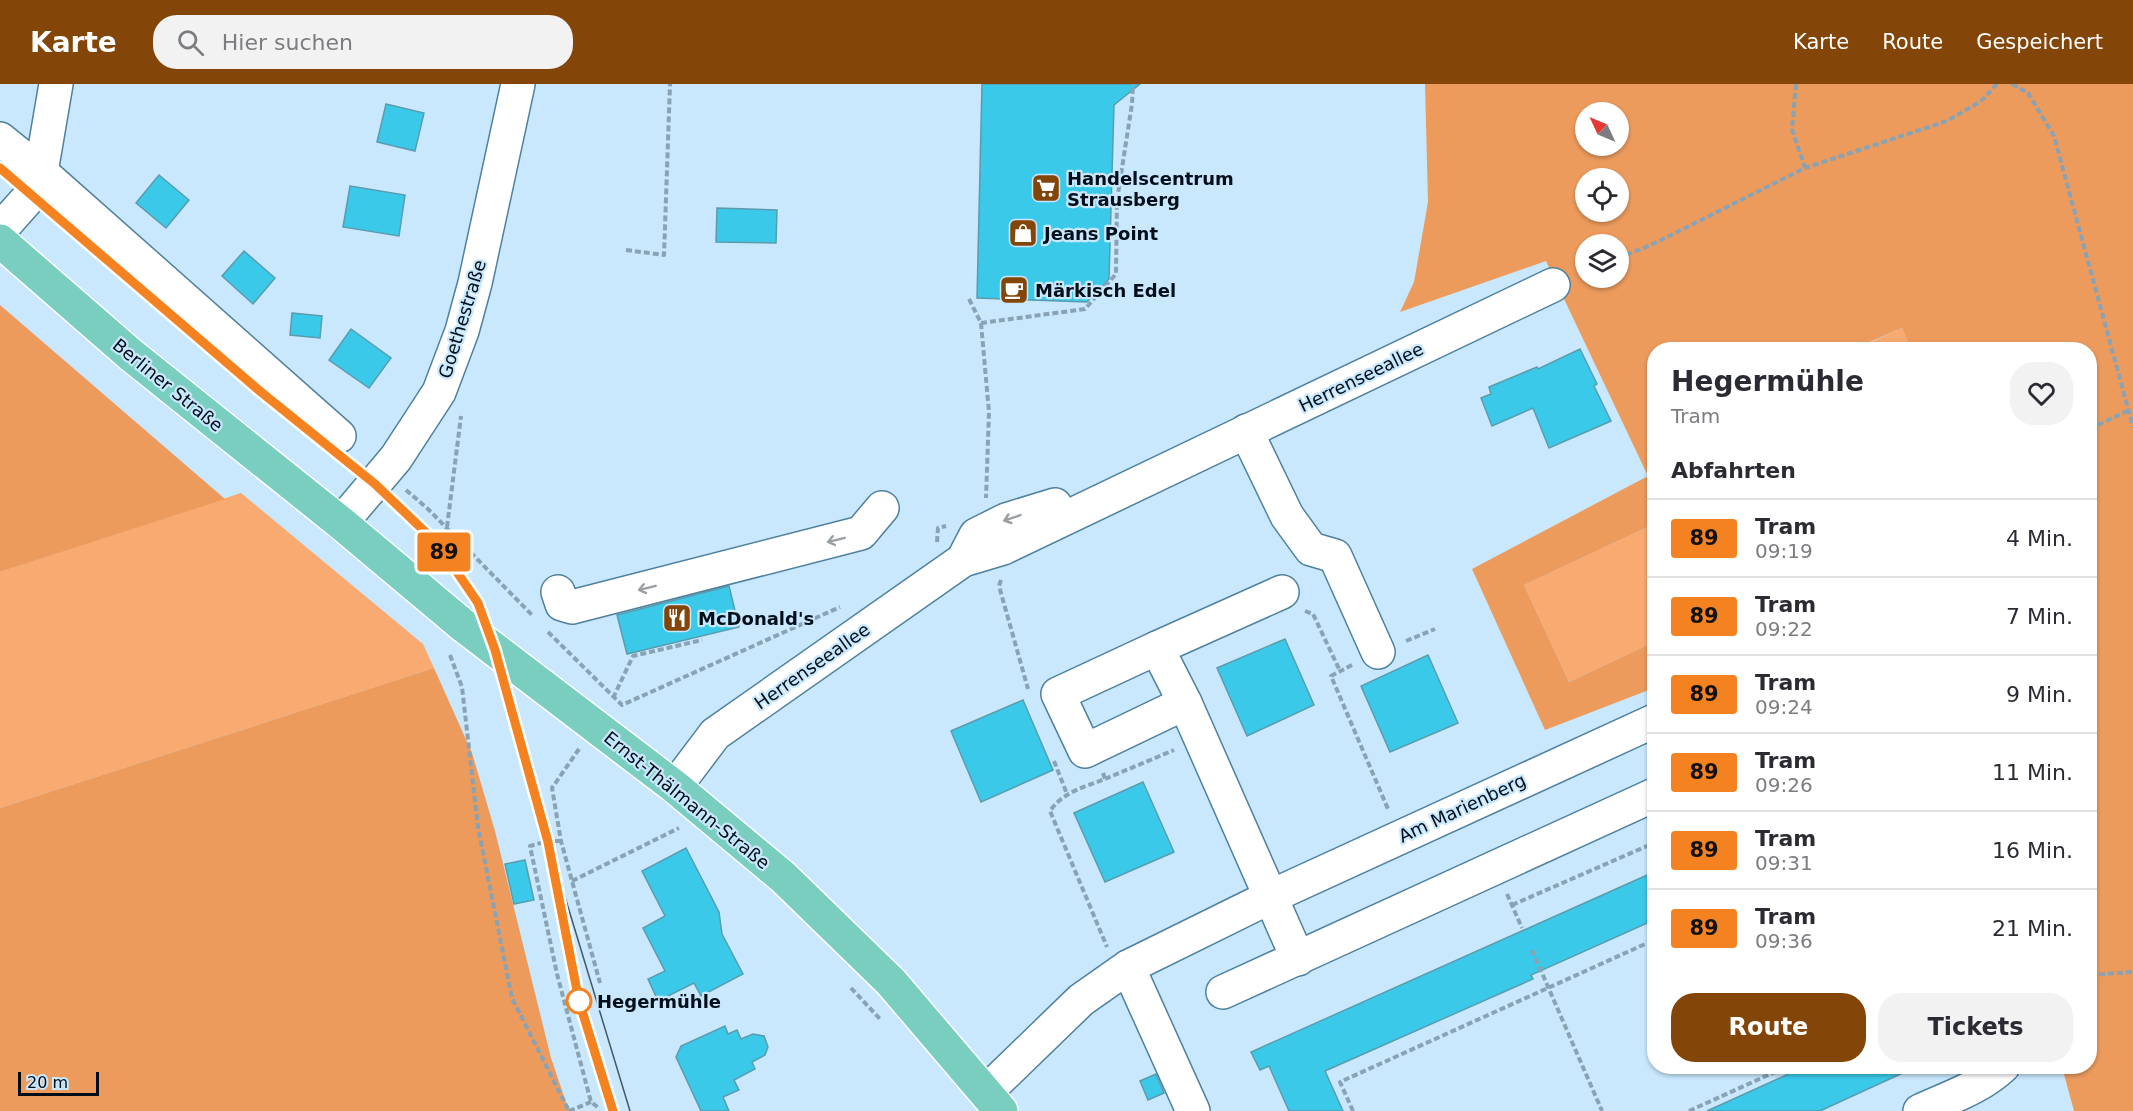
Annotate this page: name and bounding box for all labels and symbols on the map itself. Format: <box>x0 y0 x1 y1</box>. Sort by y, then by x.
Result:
north arrow <box>1575 102 1629 156</box>
place label: Handelscentrum Strausberg <box>1067 168 1234 210</box>
supermarket icon: Handelscentrum Strausberg <box>1030 172 1062 204</box>
shop icon: Jeans Point <box>1007 217 1039 249</box>
place label: Jeans Point <box>1042 223 1158 244</box>
street label: Goethestraße <box>434 257 490 381</box>
cafe icon: Märkisch Edel <box>998 274 1030 306</box>
place label: Märkisch Edel <box>1035 280 1176 301</box>
street label: Berliner Straße <box>109 334 227 436</box>
street label: Herrenseeallee <box>1295 338 1427 416</box>
one-way arrow <box>1003 514 1022 525</box>
line badge: 89 <box>417 532 471 572</box>
one-way arrow <box>826 534 845 546</box>
one-way arrow <box>637 582 656 594</box>
restaurant icon: McDonald's <box>661 602 693 634</box>
place label: McDonald's <box>698 608 814 629</box>
street label: Herrenseeallee <box>750 618 874 714</box>
street label: Ernst-Thälmann-Straße <box>600 727 774 873</box>
street label: Am Marienberg <box>1395 769 1529 847</box>
marker: Hegermühle <box>566 988 592 1014</box>
place label: Hegermühle <box>597 991 721 1012</box>
scale bar <box>18 1069 99 1096</box>

